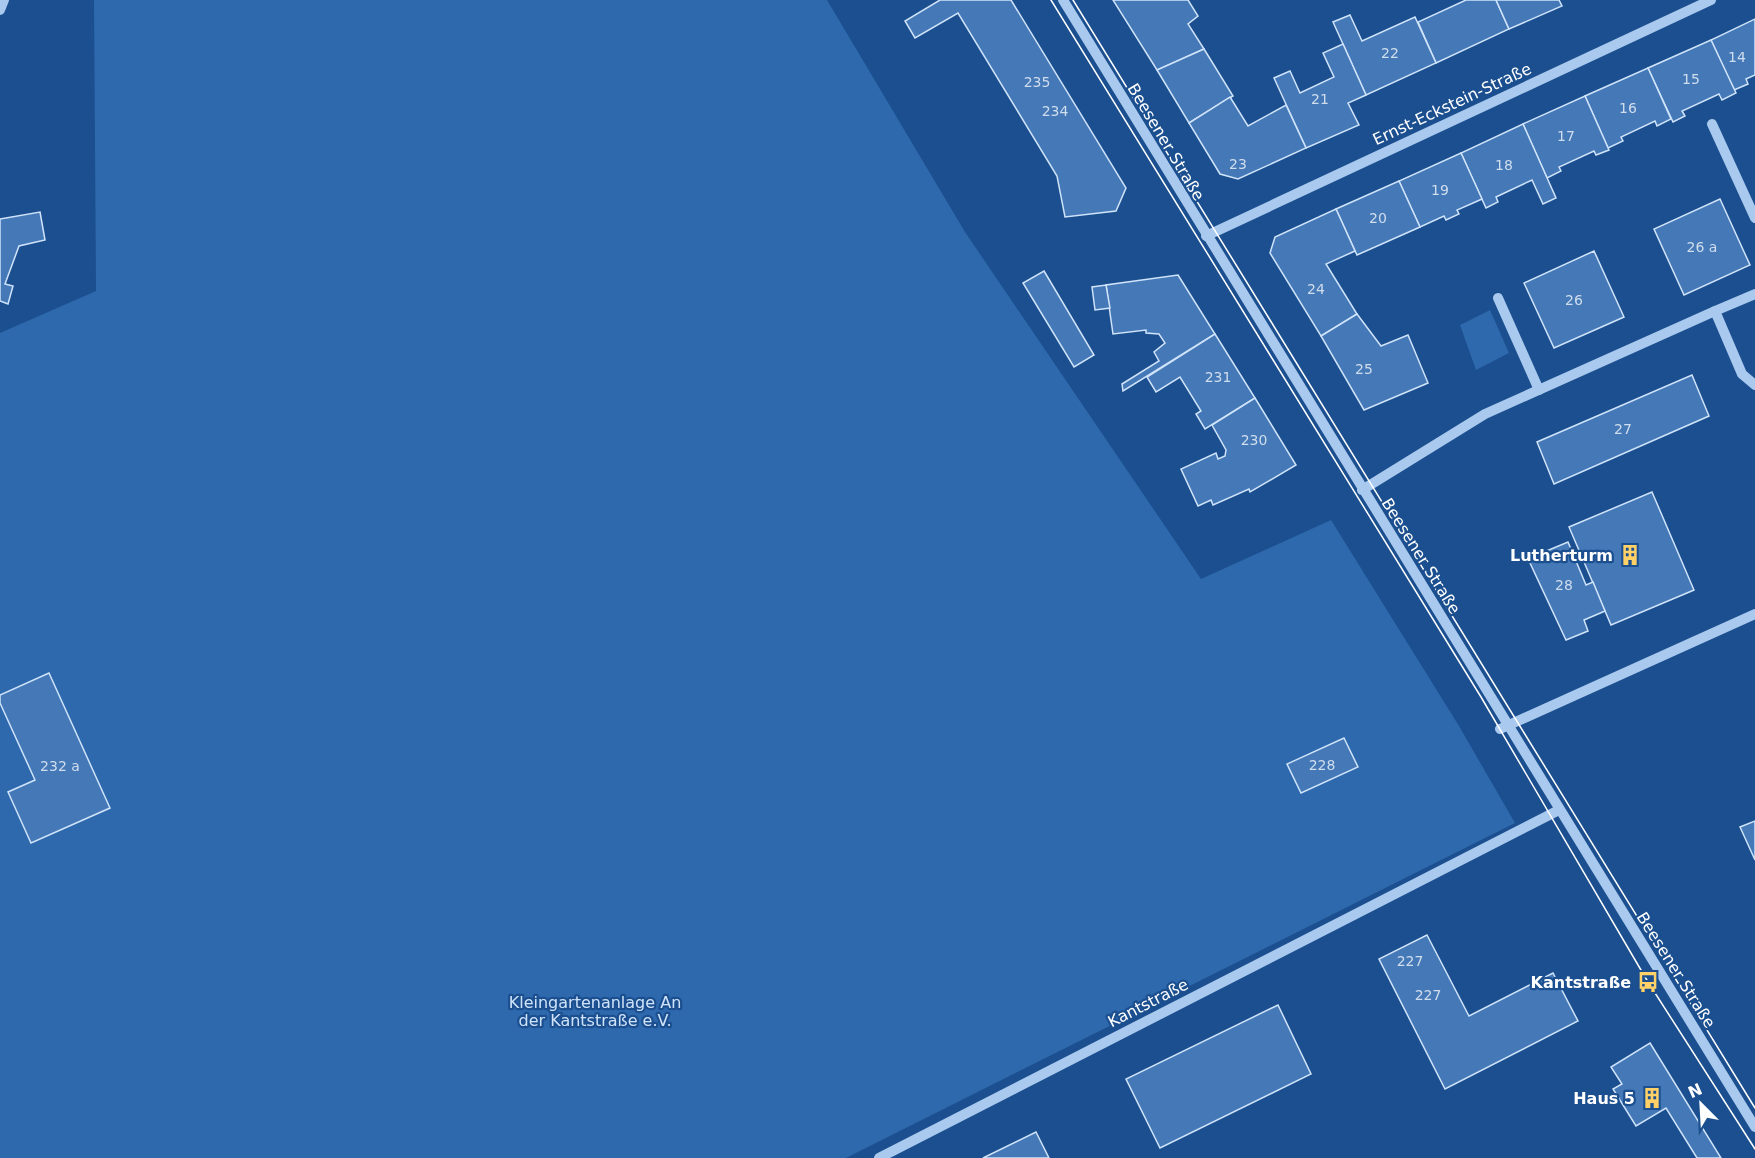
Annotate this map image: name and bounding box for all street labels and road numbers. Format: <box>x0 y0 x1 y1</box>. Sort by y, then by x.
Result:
street label: Ernst-Eckstein-Straße <box>1370 59 1534 149</box>
street label: Beesener Straße <box>1124 80 1208 204</box>
street label: Beesener Straße <box>1378 494 1464 618</box>
street label: Beesener Straße <box>1633 908 1719 1032</box>
street label: Kantstraße <box>1105 975 1191 1031</box>

